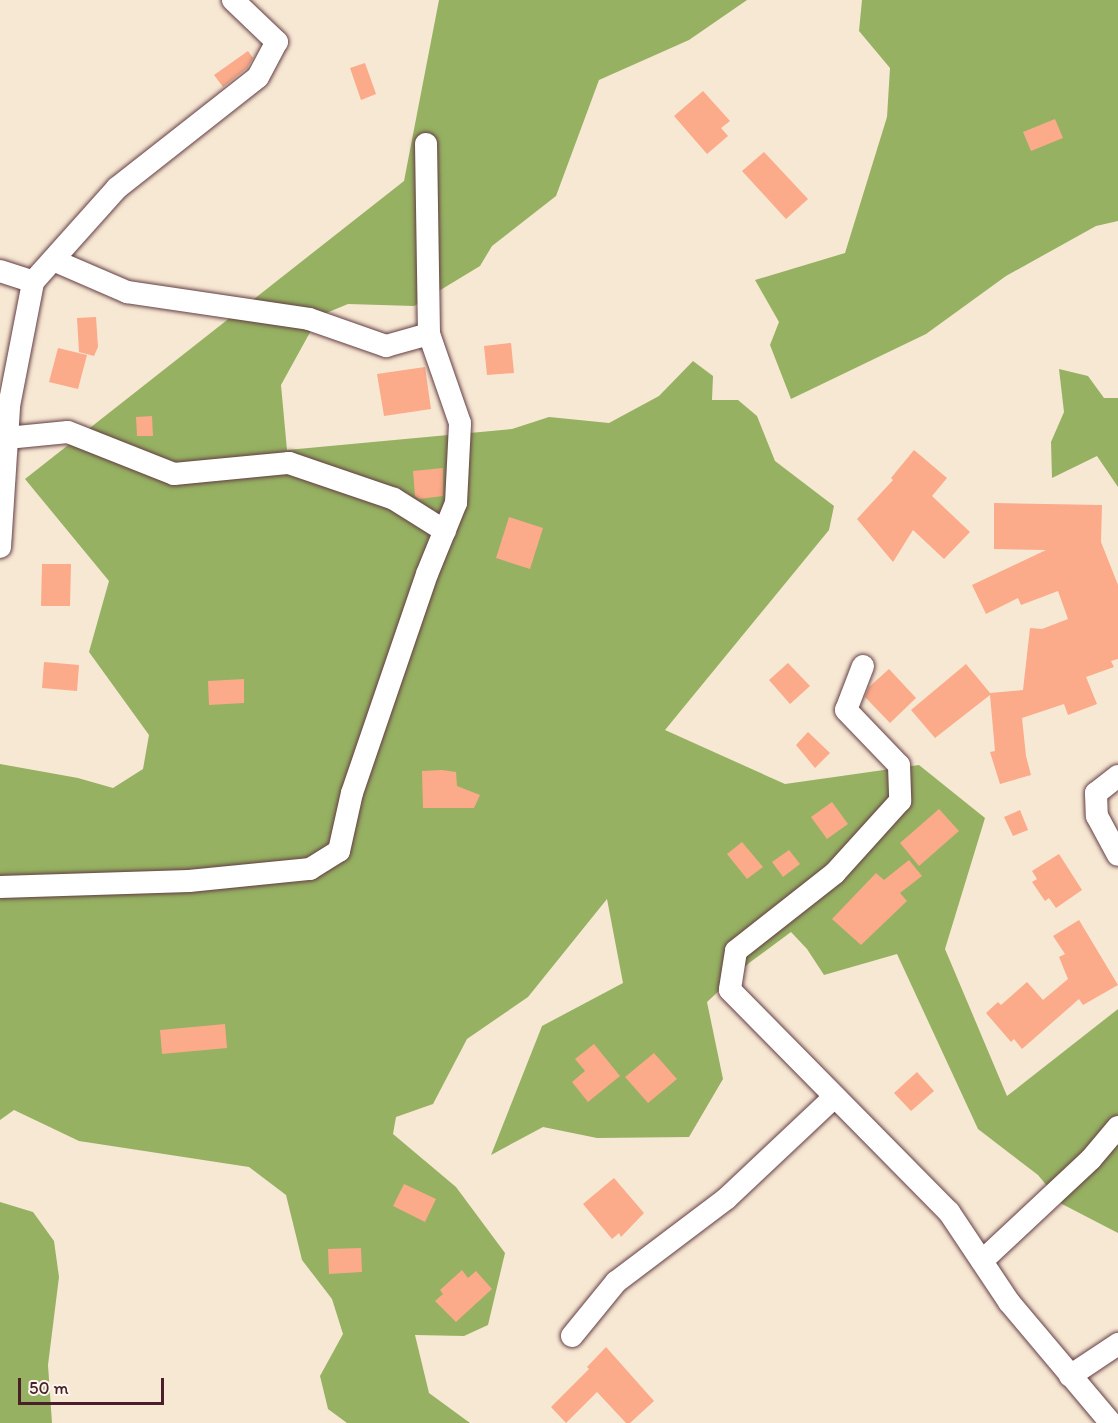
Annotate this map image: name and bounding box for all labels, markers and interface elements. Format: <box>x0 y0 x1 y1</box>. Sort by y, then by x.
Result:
scale bar <box>21 1366 166 1404</box>
text: 50 m <box>29 1377 69 1399</box>

